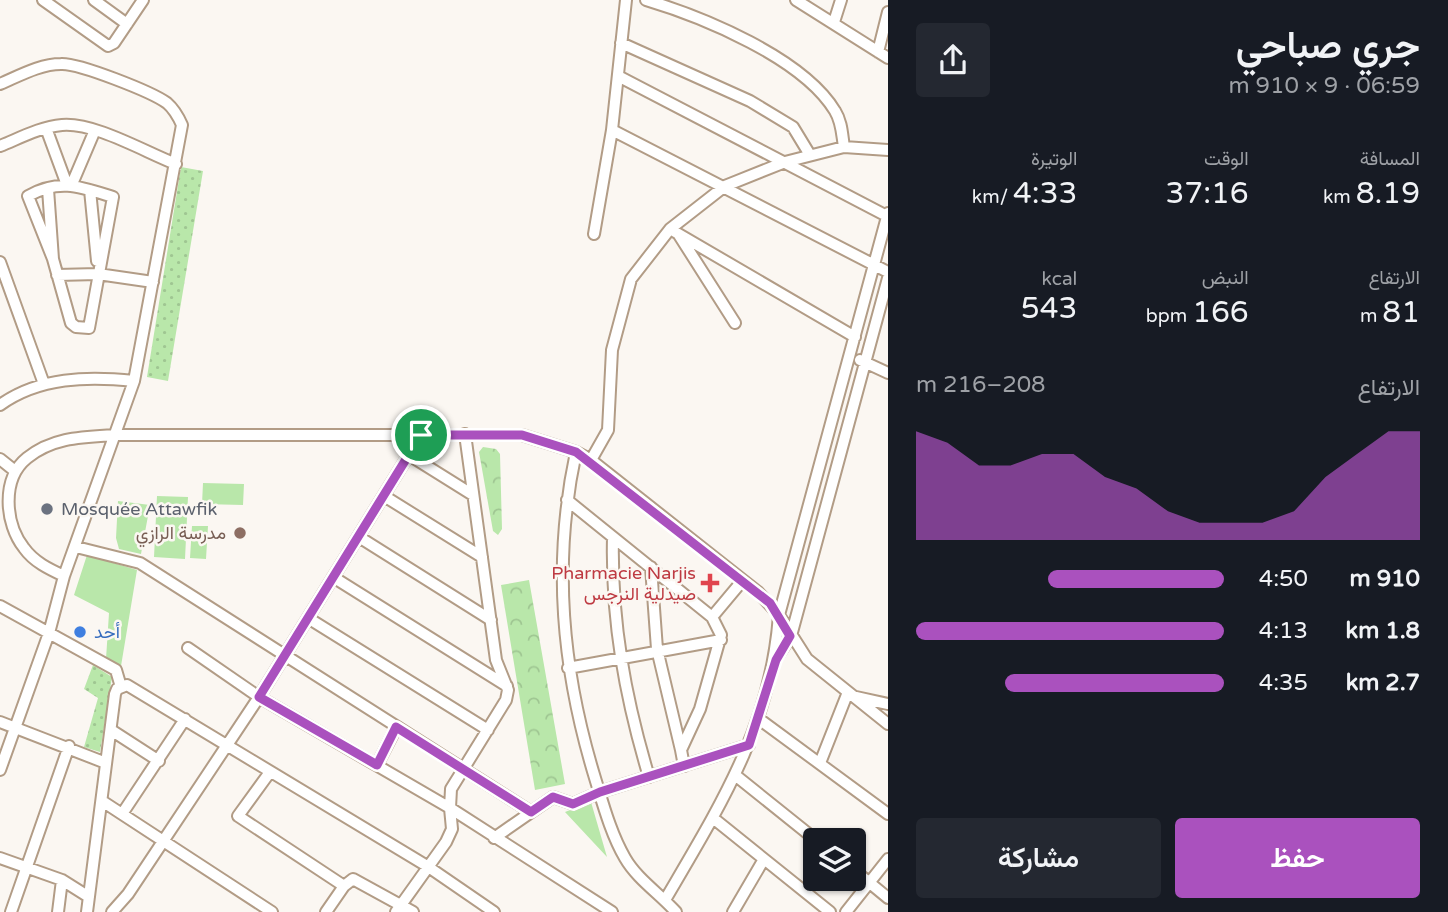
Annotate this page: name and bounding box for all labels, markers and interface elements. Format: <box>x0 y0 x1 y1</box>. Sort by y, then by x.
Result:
button: share <box>916 23 990 97</box>
text: جري صباحي <box>1236 23 1420 69</box>
text: 06:59 · 9 × 910 m <box>1228 72 1420 100</box>
text: الوتيرة <box>1031 148 1077 170</box>
text: الوقت <box>1204 148 1249 170</box>
text: المسافة <box>1360 148 1420 170</box>
text: 4:33 <box>1013 175 1077 212</box>
text: 37:16 <box>1166 175 1249 212</box>
text: 8.19 <box>1356 175 1420 212</box>
text: /km <box>972 186 1013 208</box>
text: km <box>1323 186 1356 208</box>
text: النبض <box>1202 267 1249 289</box>
text: الارتفاع <box>1368 267 1420 289</box>
text: kcal <box>1042 268 1077 290</box>
text: 543 <box>1021 290 1077 327</box>
text: 166 <box>1192 294 1249 331</box>
text: 81 <box>1382 294 1420 331</box>
text: bpm <box>1146 305 1192 327</box>
text: m <box>1360 305 1382 327</box>
text: 208–216 m <box>916 371 1046 399</box>
text: الارتفاع <box>1358 374 1420 402</box>
pin <box>391 405 451 465</box>
icon: arrive <box>402 416 440 454</box>
place label: Mosquée Attawfik <box>61 498 218 520</box>
marker: Mosquée Attawfik <box>39 501 55 517</box>
place label: مدرسة الرازي <box>136 522 226 548</box>
marker: مدرسة الرازي <box>232 525 248 541</box>
place label: Pharmacie Narjis صيدلية النرجس <box>551 562 696 605</box>
text: 4:50 <box>1259 565 1308 593</box>
text: 910 m <box>1350 565 1420 593</box>
marker: Pharmacie Narjis صيدلية النرجس <box>702 575 718 591</box>
text: 4:13 <box>1259 617 1308 645</box>
text: 1.8 km <box>1346 617 1420 645</box>
place label: أحد <box>94 621 120 643</box>
marker: أحد <box>72 624 88 640</box>
text: 4:35 <box>1259 669 1308 697</box>
text: 2.7 km <box>1346 669 1420 697</box>
button: مشاركة <box>916 818 1161 898</box>
button: حفظ <box>1175 818 1420 898</box>
map controls <box>803 828 866 891</box>
button: layers <box>803 828 866 891</box>

